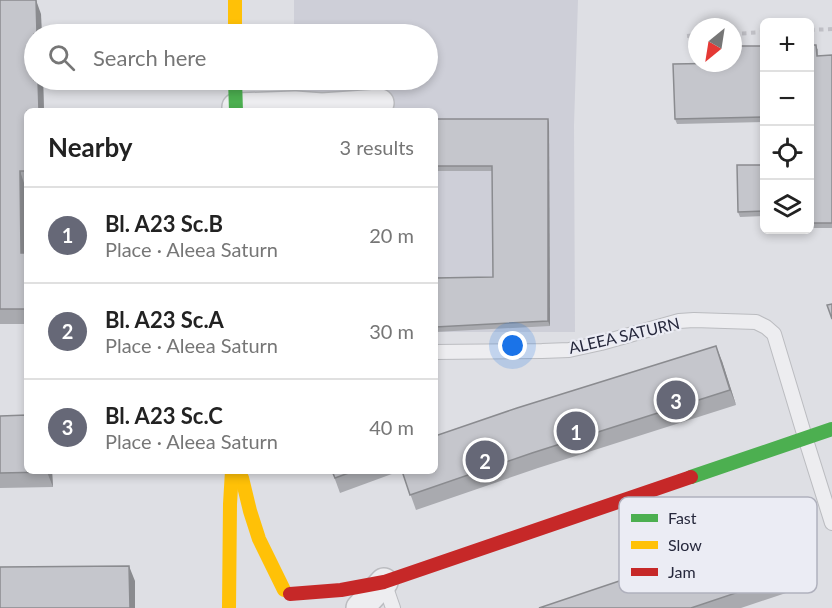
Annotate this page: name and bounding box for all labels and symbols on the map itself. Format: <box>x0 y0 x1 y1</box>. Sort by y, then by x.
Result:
north arrow <box>688 18 742 72</box>
street label: ALEEA SATURN <box>567 313 681 357</box>
your location <box>498 331 527 360</box>
pin: 3 <box>656 378 696 422</box>
pin: 1 <box>556 408 596 454</box>
pin: 2 <box>466 438 504 482</box>
legend <box>619 497 817 593</box>
text: Fast <box>668 508 697 527</box>
text: Slow <box>668 535 702 554</box>
text: Jam <box>668 562 696 581</box>

